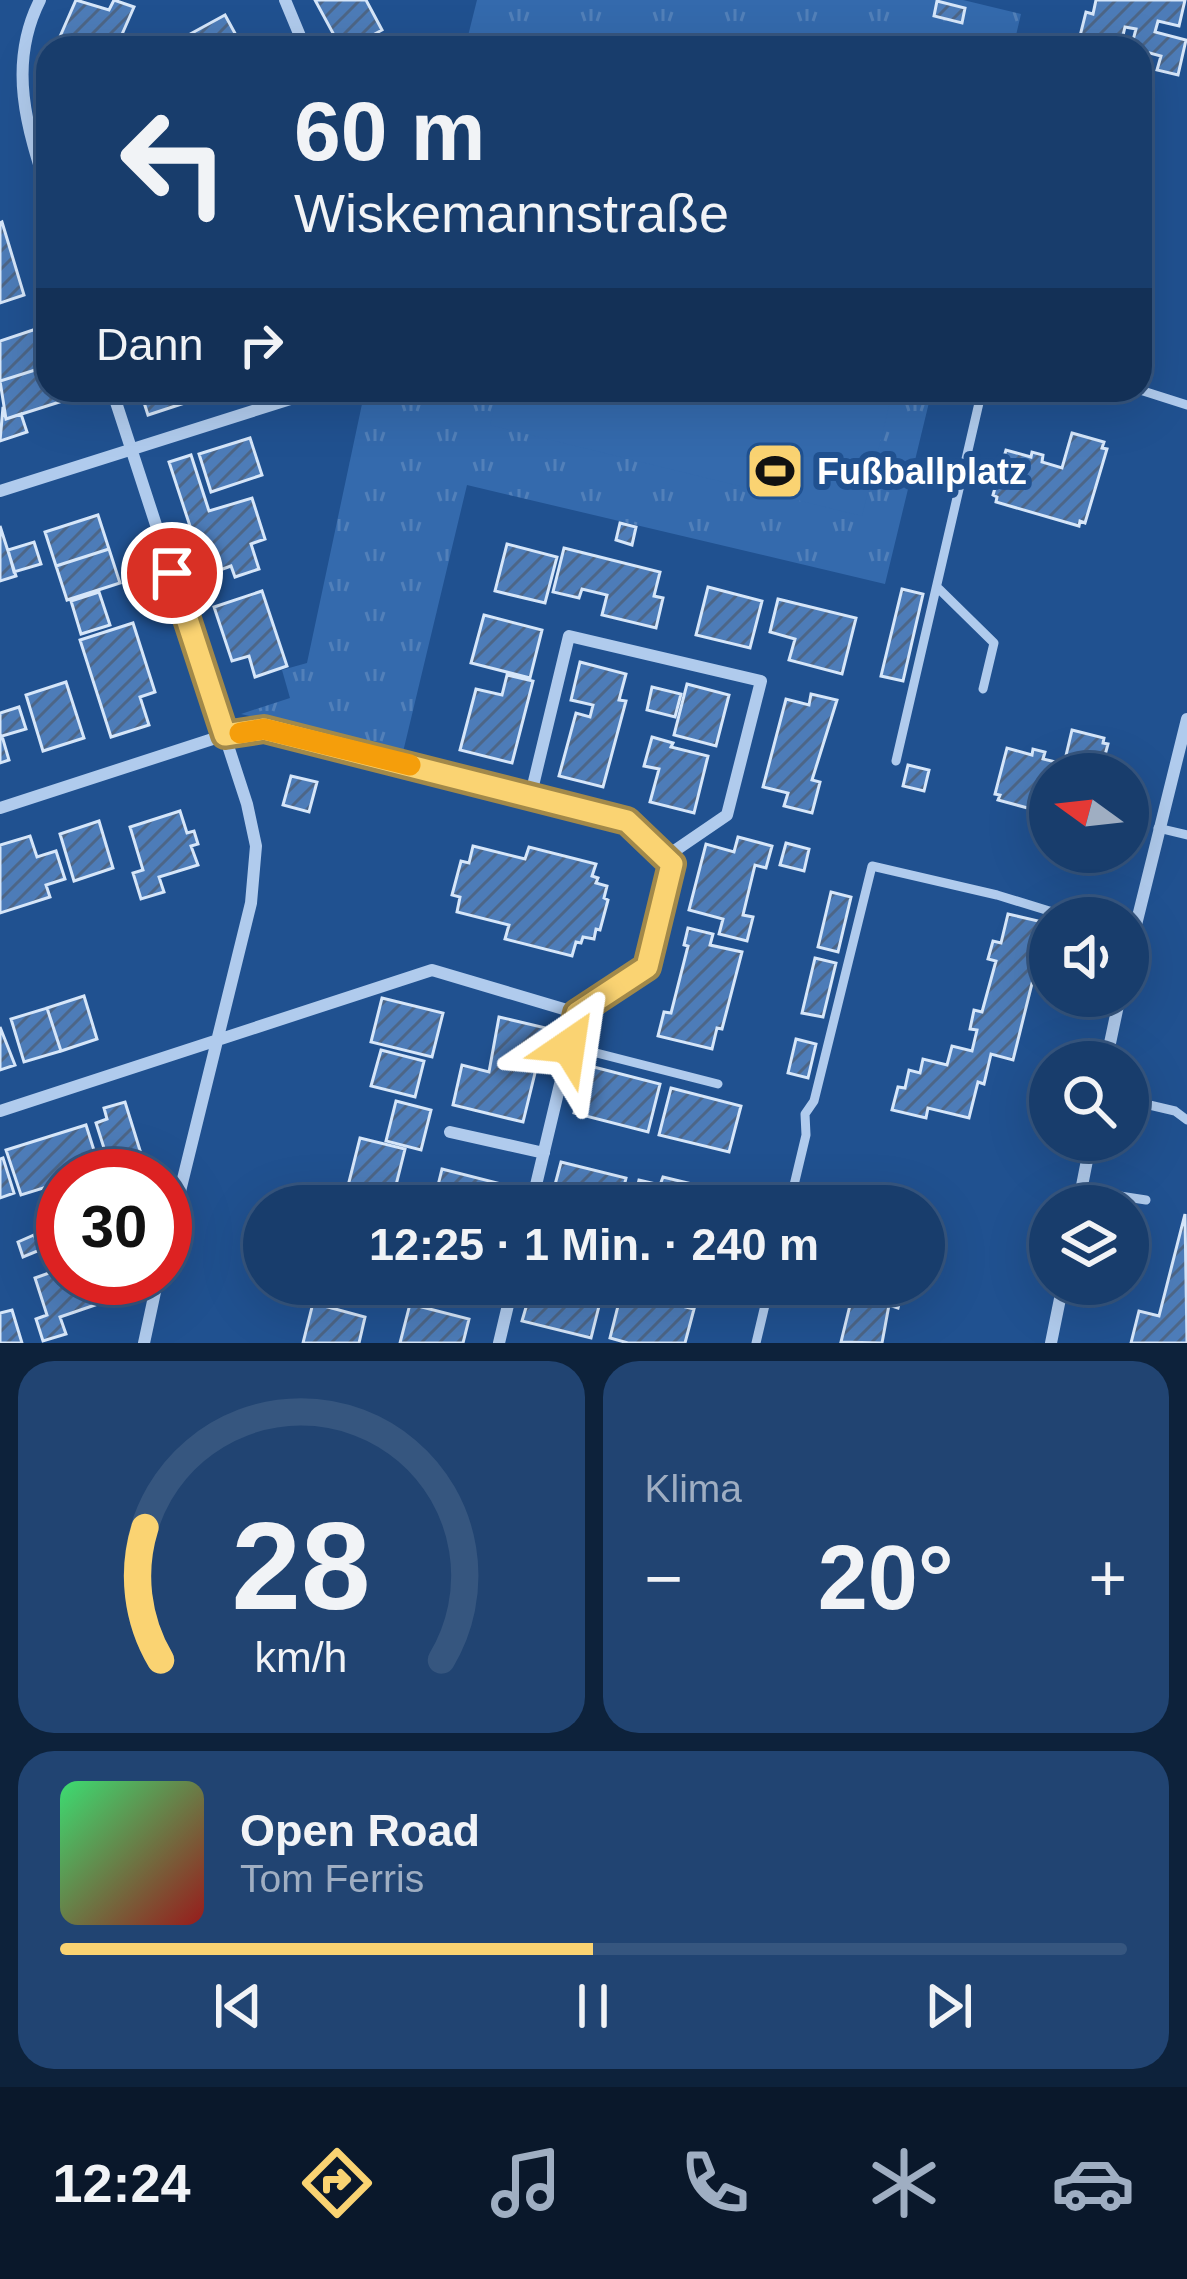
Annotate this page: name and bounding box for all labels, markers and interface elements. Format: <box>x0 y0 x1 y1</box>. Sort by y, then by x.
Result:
icon: left <box>96 84 252 240</box>
text: 60 m <box>294 84 485 178</box>
text: Wiskemannstraße <box>294 183 729 243</box>
icon: right <box>228 312 294 378</box>
text: Dann <box>96 319 204 370</box>
sports icon: Fußballplatz <box>744 440 806 502</box>
place label: Fußballplatz <box>817 451 1027 492</box>
pin <box>121 522 223 624</box>
icon: arrive <box>139 540 205 606</box>
north arrow <box>1029 753 1149 873</box>
map controls <box>1029 753 1149 1305</box>
button: sound <box>1029 897 1149 1017</box>
position arrow <box>506 983 632 1109</box>
button: search <box>1029 1041 1149 1161</box>
speed limit sign: 30 <box>36 1149 192 1305</box>
button: layers <box>1029 1185 1149 1305</box>
text: 12:25 · 1 Min. · 240 m <box>369 1219 819 1270</box>
text: Klima <box>645 1467 742 1510</box>
text: 28 <box>232 1496 371 1635</box>
text: 20° <box>818 1528 954 1628</box>
text: − <box>645 1541 683 1615</box>
text: + <box>1088 1541 1127 1615</box>
text: km/h <box>255 1633 348 1681</box>
text: Open Road <box>240 1805 480 1856</box>
text: Tom Ferris <box>240 1857 424 1900</box>
icon: previous <box>205 1973 271 2039</box>
icon: pause <box>560 1973 626 2039</box>
icon: next <box>916 1973 982 2039</box>
icon: directions <box>295 2141 379 2225</box>
icon: music <box>484 2141 568 2225</box>
icon: phone <box>673 2141 757 2225</box>
icon: climate <box>862 2141 946 2225</box>
icon: car <box>1051 2141 1135 2225</box>
text: 12:24 <box>52 2153 191 2213</box>

